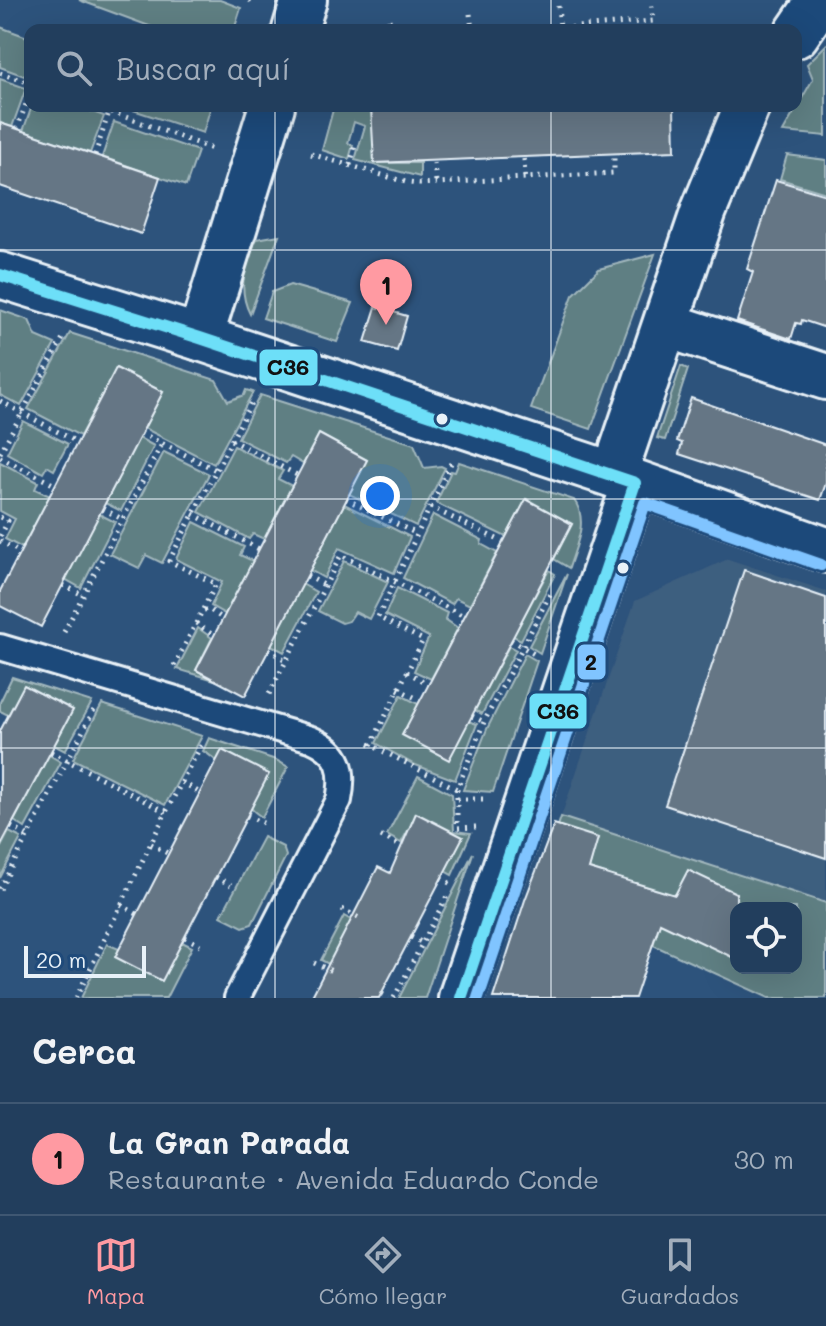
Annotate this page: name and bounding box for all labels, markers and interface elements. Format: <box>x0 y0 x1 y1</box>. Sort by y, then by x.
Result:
search box <box>24 24 802 112</box>
icon: search <box>52 46 96 90</box>
text: Buscar aquí <box>116 48 290 88</box>
pin: 1 <box>360 259 412 325</box>
line badge: C36 <box>258 348 319 387</box>
text: C36 <box>267 352 309 381</box>
unlabelled marker <box>434 411 450 427</box>
your location <box>360 476 400 516</box>
unlabelled marker <box>615 560 631 576</box>
line badge: 2 <box>576 643 607 681</box>
text: 2 <box>585 647 597 676</box>
line badge: C36 <box>528 692 588 730</box>
text: C36 <box>537 696 579 725</box>
map controls <box>730 902 802 974</box>
button: locate <box>730 902 802 974</box>
scale bar <box>24 942 146 978</box>
text: 20 m <box>36 945 86 974</box>
text: Cerca <box>32 1028 136 1073</box>
text: La Gran Parada <box>108 1122 350 1162</box>
text: 1 <box>52 1142 64 1176</box>
text: 30 m <box>734 1142 794 1176</box>
text: Restaurante · Avenida Eduardo Conde <box>108 1162 599 1196</box>
tab: Mapa <box>87 1233 145 1310</box>
tab: Cómo llegar <box>319 1233 447 1310</box>
tab: Guardados <box>621 1233 739 1310</box>

